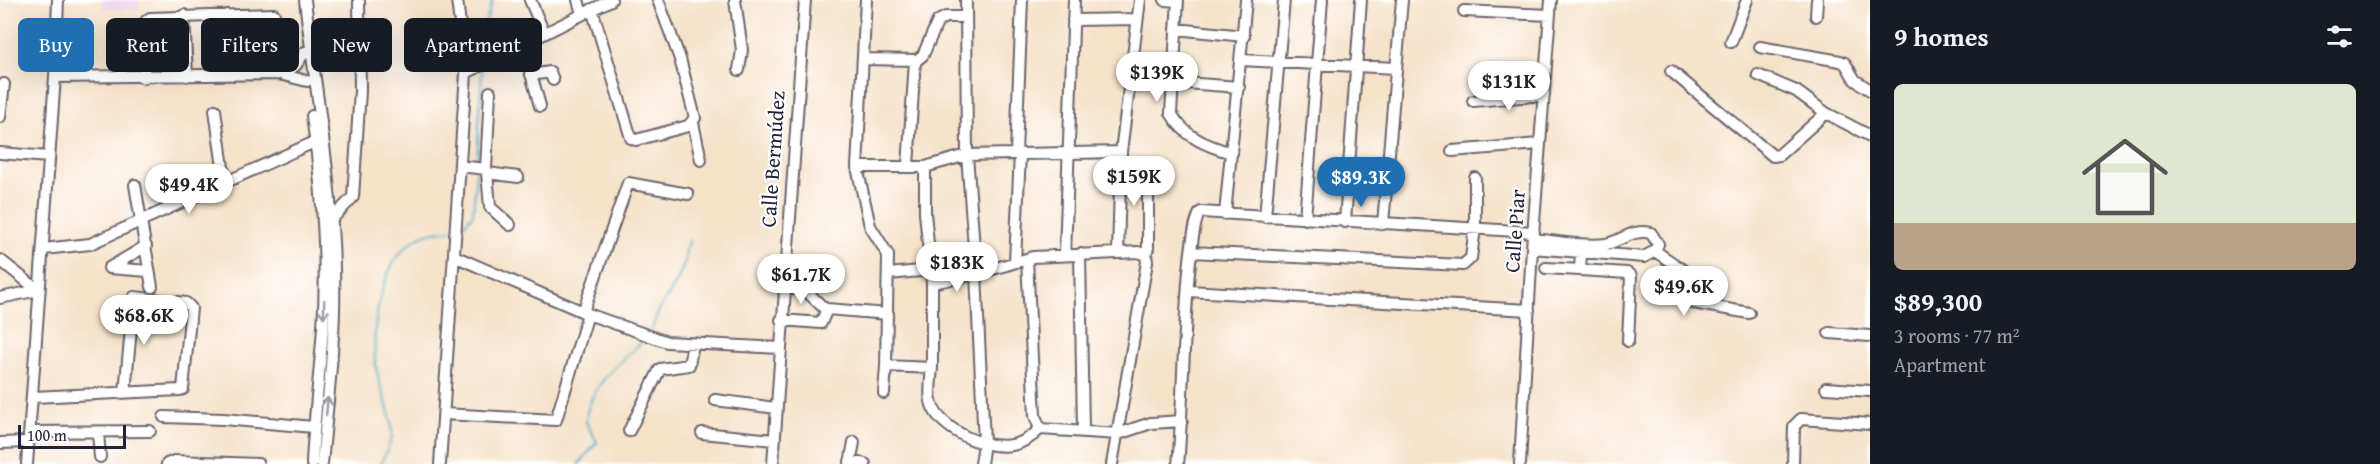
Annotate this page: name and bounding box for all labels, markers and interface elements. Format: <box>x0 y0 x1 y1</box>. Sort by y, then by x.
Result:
text: 9 homes <box>1894 17 1989 56</box>
chip: Buy <box>18 18 94 72</box>
chip: Rent <box>106 18 189 72</box>
chip: Filters <box>201 18 299 72</box>
chip: New <box>311 18 392 72</box>
chip: Apartment <box>404 18 542 72</box>
icon: filters <box>2323 20 2356 53</box>
pin: $139K <box>1115 52 1199 103</box>
text: $139K <box>1130 57 1184 86</box>
pin: $131K <box>1467 61 1551 112</box>
text: $131K <box>1482 66 1536 95</box>
street label: Calle Bermúdez <box>752 90 793 228</box>
icon: home <box>2071 123 2179 231</box>
pin: $159K <box>1092 156 1176 207</box>
pin: $89.3K <box>1312 157 1410 208</box>
text: $159K <box>1107 161 1161 190</box>
text: $89.3K <box>1331 162 1391 191</box>
pin: $49.4K <box>140 164 238 215</box>
text: $49.4K <box>159 169 219 198</box>
street label: Calle Piar <box>1496 188 1533 274</box>
pin: $183K <box>915 242 999 293</box>
text: $183K <box>930 247 984 276</box>
pin: $61.7K <box>752 254 850 305</box>
text: $61.7K <box>771 259 831 288</box>
pin: $49.6K <box>1635 266 1733 317</box>
text: $49.6K <box>1654 271 1714 300</box>
text: $89,300 <box>1894 282 1982 321</box>
pin: $68.6K <box>95 295 193 346</box>
one-way arrow <box>318 299 330 319</box>
text: $68.6K <box>114 300 174 329</box>
text: 3 rooms · 77 m² <box>1894 321 2020 350</box>
text: Apartment <box>1894 350 1986 379</box>
one-way arrow <box>322 396 333 416</box>
scale bar <box>18 422 126 450</box>
text: 100 m <box>27 423 67 447</box>

